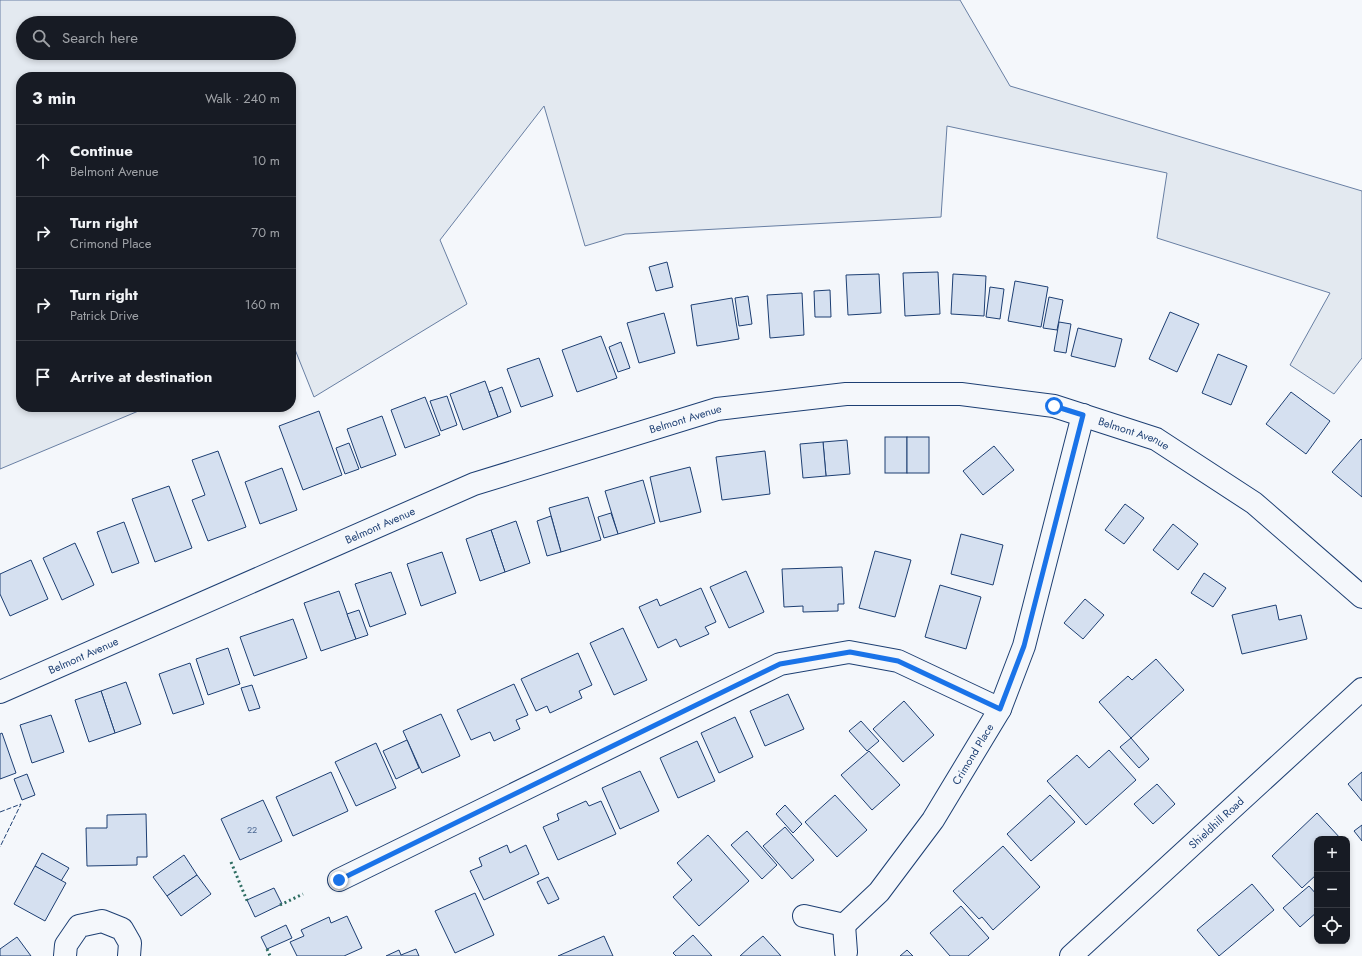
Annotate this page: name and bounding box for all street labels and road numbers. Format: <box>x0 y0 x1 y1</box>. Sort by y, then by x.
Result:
street label: Belmont Avenue <box>647 400 723 437</box>
street label: Belmont Avenue <box>1096 413 1173 454</box>
street label: Belmont Avenue <box>342 503 418 548</box>
street label: Belmont Avenue <box>46 633 121 678</box>
street label: Crimond Place <box>948 720 998 788</box>
street label: Shieldhill Road <box>1185 793 1247 852</box>

